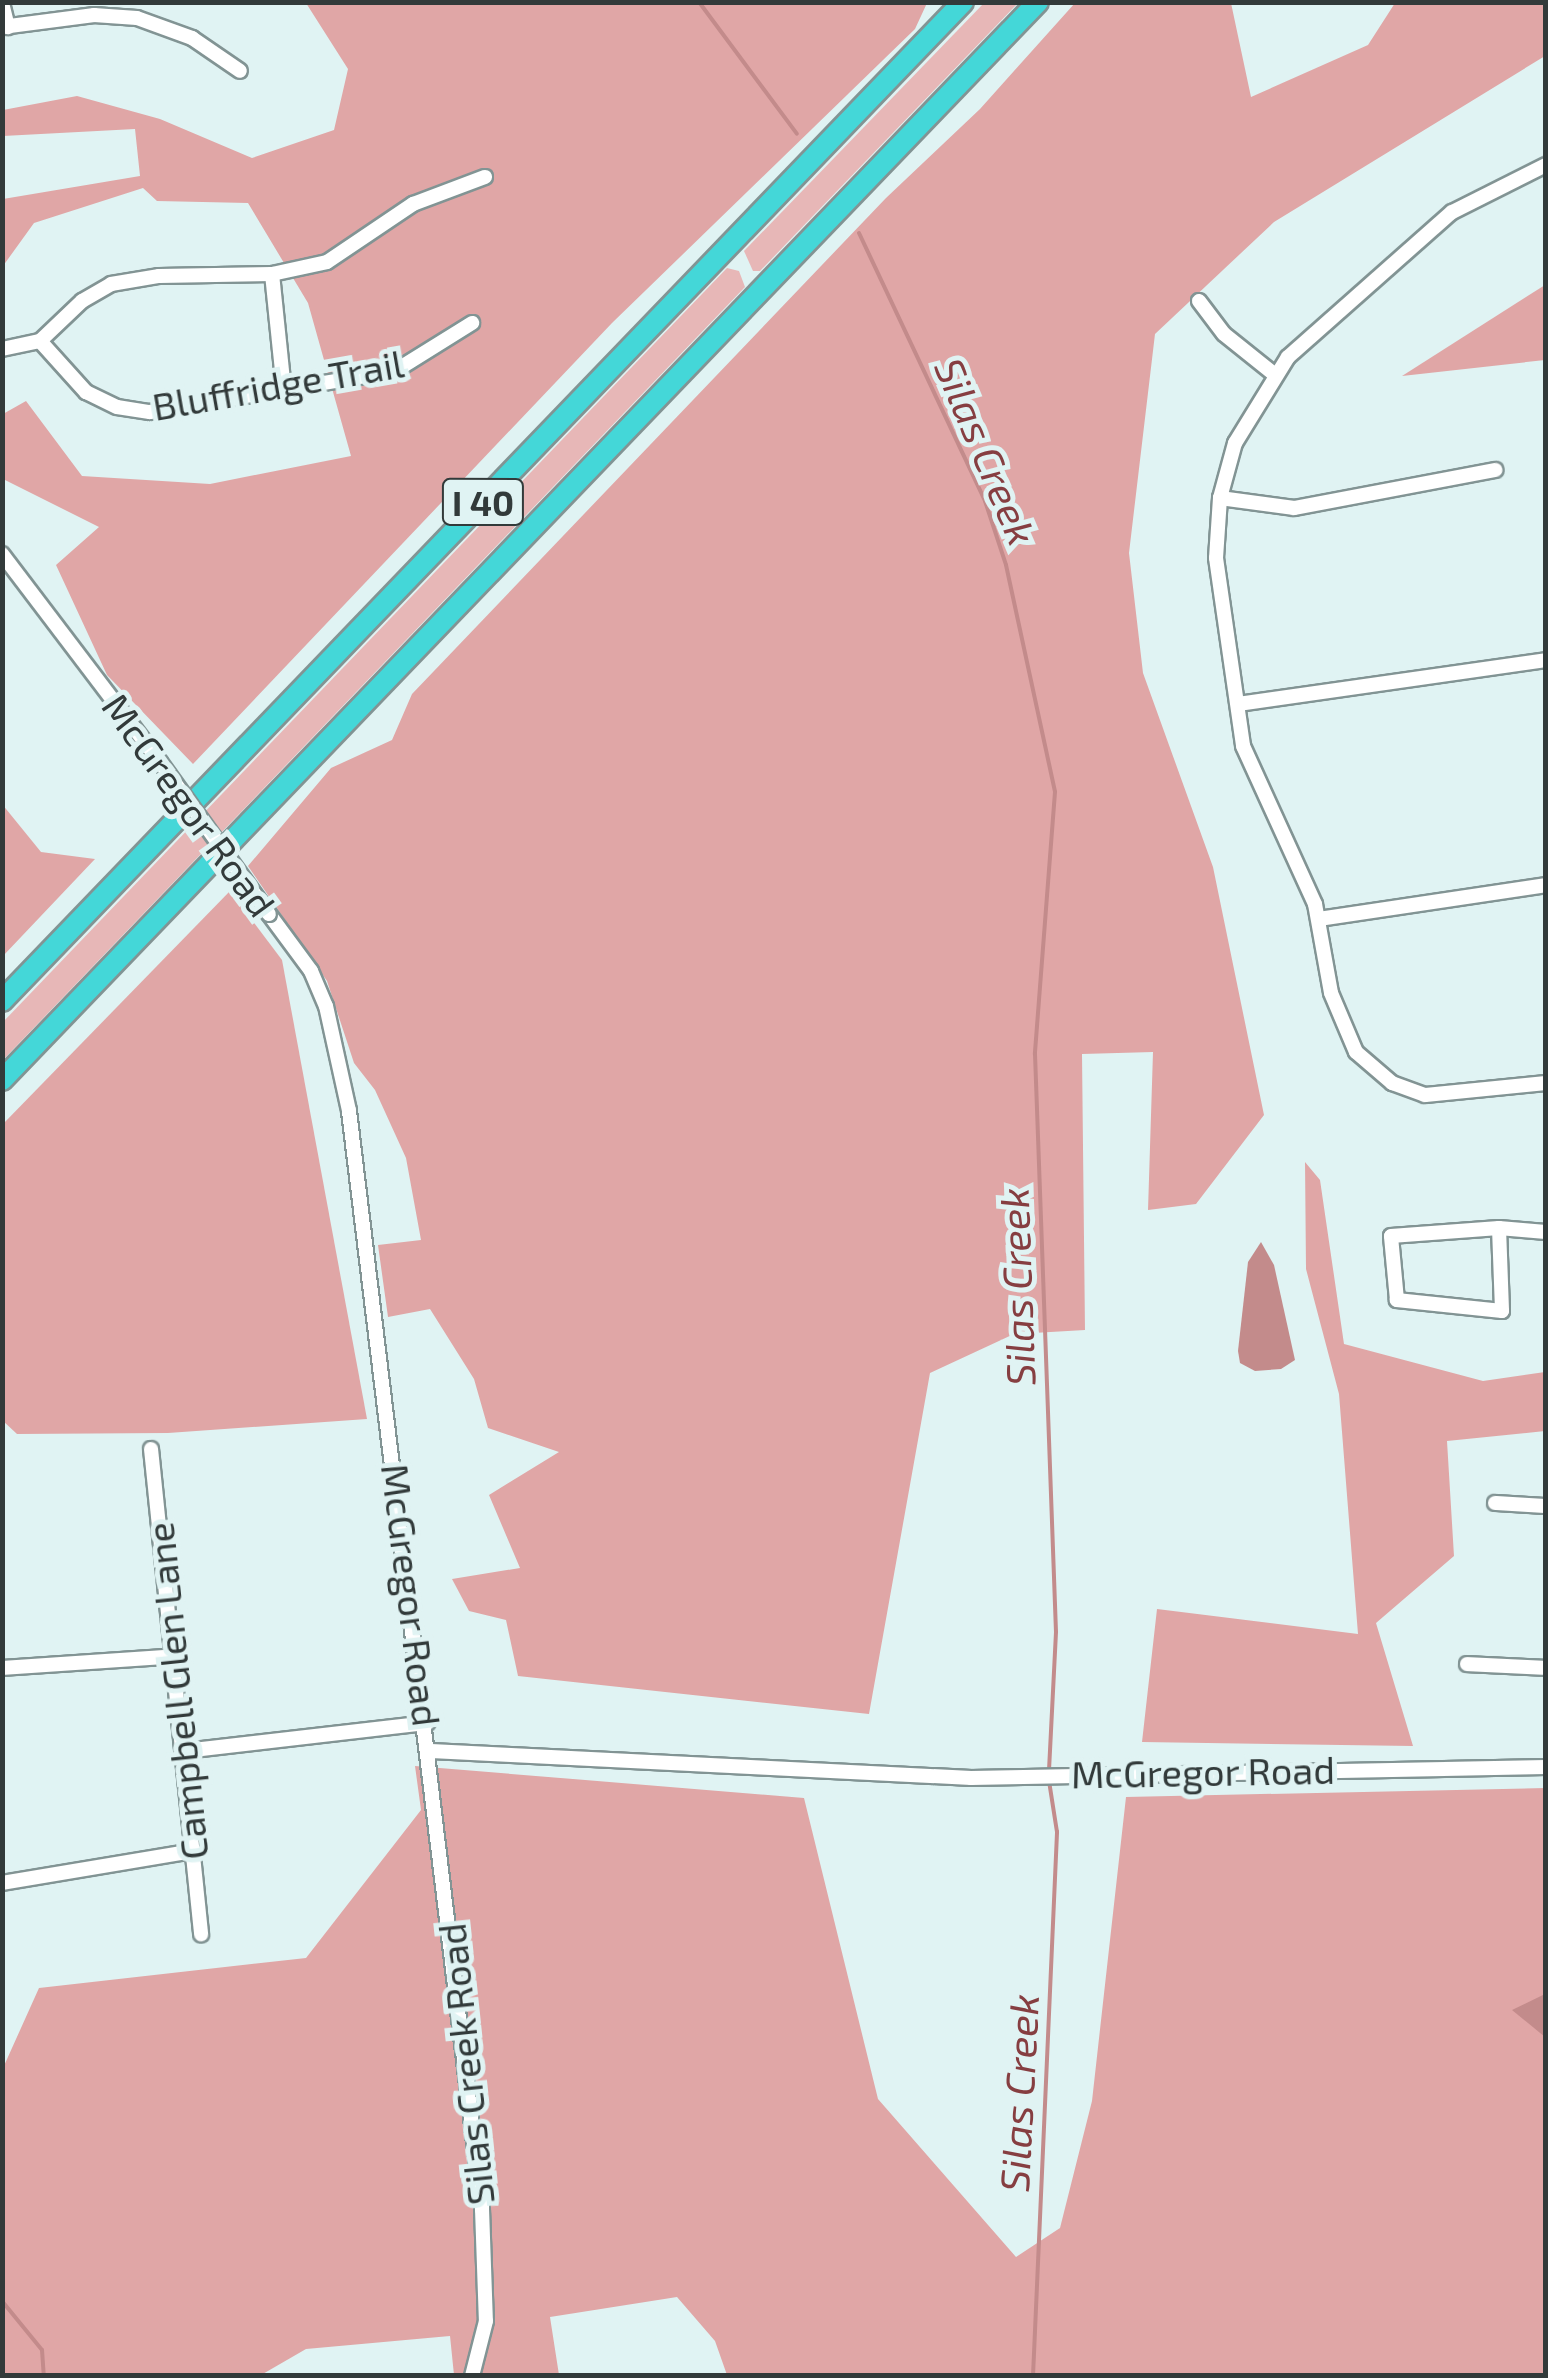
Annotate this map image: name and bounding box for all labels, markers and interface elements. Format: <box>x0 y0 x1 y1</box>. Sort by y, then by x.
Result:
street label: Bluffridge Trail <box>148 340 408 430</box>
water label: Silas Creek <box>926 350 1048 552</box>
road number: I 40 <box>440 472 526 532</box>
street label: McGregor Road <box>93 684 285 926</box>
water label: Silas Creek <box>989 1187 1043 1387</box>
street label: McGregor Road <box>372 1461 450 1729</box>
street label: Campbell Glen Lane <box>137 1520 217 1862</box>
street label: McGregor Road <box>1070 1747 1336 1797</box>
street label: Silas Creek Road <box>429 1921 503 2207</box>
water label: Silas Creek <box>989 1993 1047 2193</box>

